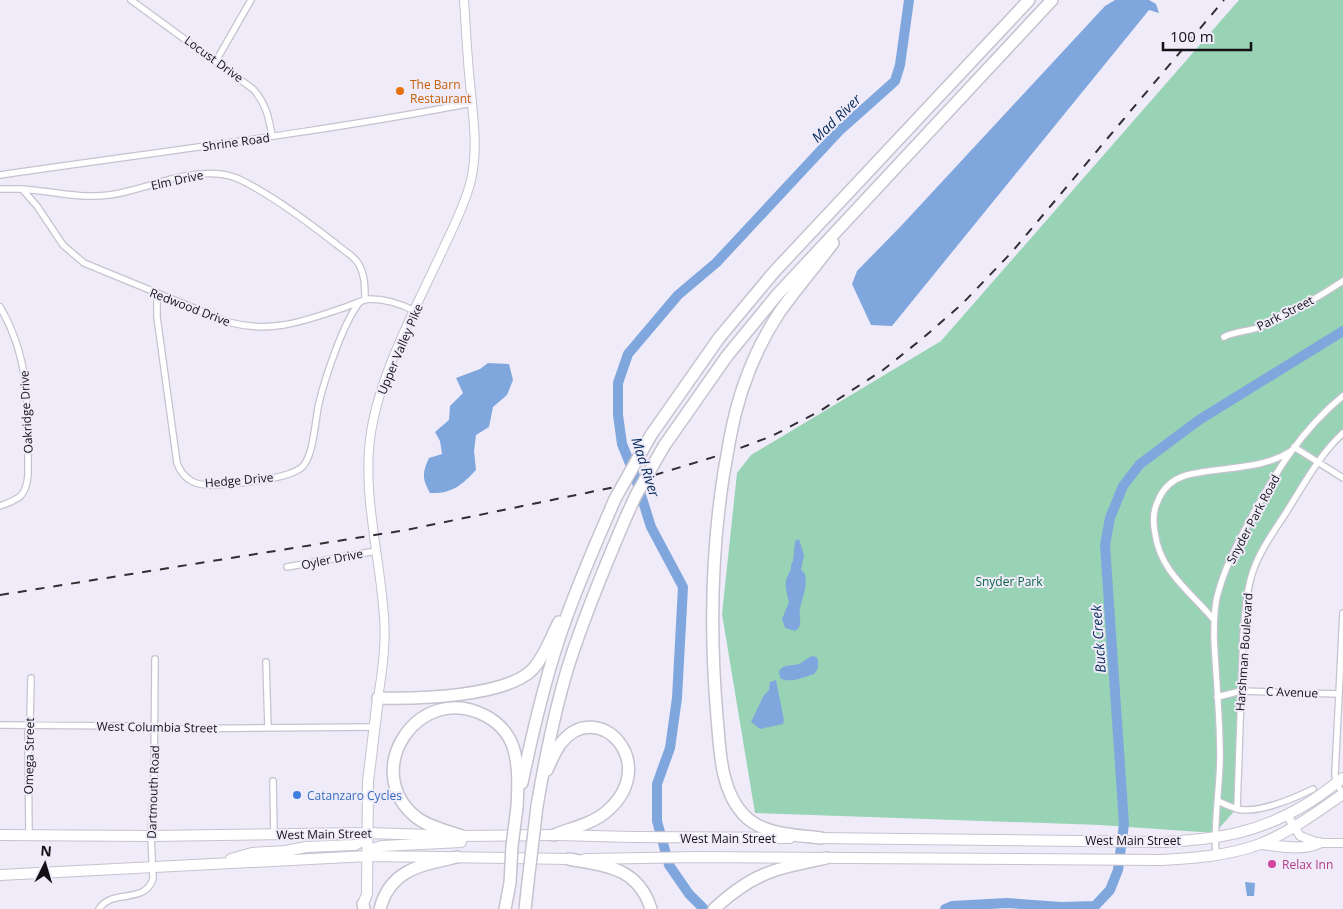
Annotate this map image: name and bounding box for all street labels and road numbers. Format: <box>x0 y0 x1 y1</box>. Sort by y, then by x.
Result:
street label: Locust Drive <box>181 32 247 86</box>
street label: Shrine Road <box>201 129 271 155</box>
street label: Elm Drive <box>149 166 205 194</box>
street label: Redwood Drive <box>147 284 233 330</box>
street label: Park Street <box>1254 291 1316 335</box>
street label: Upper Valley Pike <box>373 301 427 397</box>
street label: Oakridge Drive <box>15 370 37 454</box>
street label: Hedge Drive <box>204 469 274 491</box>
street label: Snyder Park Road <box>1222 471 1284 567</box>
street label: Oyler Drive <box>300 545 365 573</box>
street label: Harshman Boulevard <box>1231 592 1257 712</box>
street label: C Avenue <box>1265 683 1319 701</box>
street label: Omega Street <box>20 717 38 795</box>
street label: West Columbia Street <box>96 717 218 737</box>
street label: Dartmouth Road <box>143 745 163 839</box>
street label: West Main Street <box>276 825 372 843</box>
street label: West Main Street <box>680 830 776 847</box>
street label: West Main Street <box>1085 832 1181 849</box>

